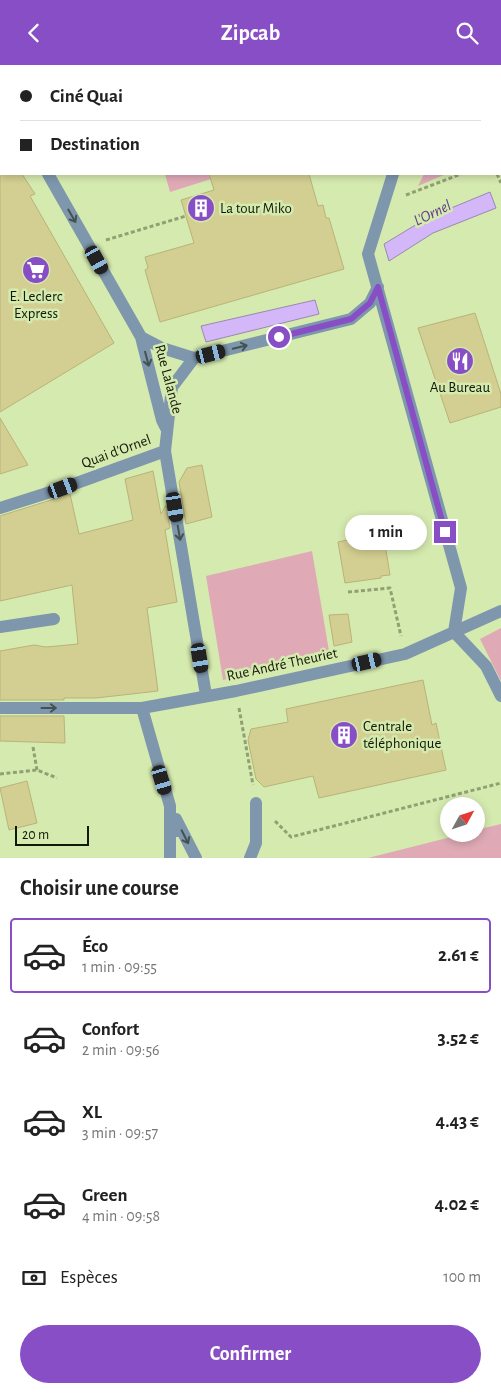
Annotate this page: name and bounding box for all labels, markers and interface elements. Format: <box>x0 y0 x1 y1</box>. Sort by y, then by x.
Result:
icon: back <box>20 19 48 47</box>
icon: search <box>453 19 481 47</box>
text: Zipcab <box>221 22 280 44</box>
text: Ciné Quai <box>50 87 123 106</box>
text: Destination <box>50 135 140 154</box>
building icon: La tour Miko <box>186 193 216 223</box>
water label: L'Ornel <box>411 197 454 229</box>
place label: La tour Miko <box>220 201 292 216</box>
one-way arrow <box>68 208 77 223</box>
car <box>83 243 110 277</box>
supermarket icon: E. Leclerc Express <box>21 255 51 285</box>
place label: E. Leclerc Express <box>9 289 63 321</box>
route start <box>268 326 290 348</box>
one-way arrow <box>232 342 248 351</box>
street label: Rue Lalande <box>152 343 185 416</box>
car <box>194 343 227 365</box>
restaurant icon: Au Bureau <box>445 346 475 376</box>
one-way arrow <box>143 351 152 367</box>
place label: Au Bureau <box>430 380 491 395</box>
street label: Quai d'Ornel <box>79 432 153 471</box>
car <box>46 476 79 500</box>
car <box>165 491 184 523</box>
callout: 1 min <box>345 515 428 549</box>
route end <box>434 521 456 543</box>
text: 1 min <box>369 524 403 540</box>
one-way arrow <box>175 525 185 541</box>
car <box>190 642 209 674</box>
street label: Rue André Theuriet <box>225 645 339 684</box>
car <box>350 651 383 673</box>
one-way arrow <box>40 703 56 713</box>
place label: Centrale téléphonique <box>363 719 441 751</box>
building icon: Centrale téléphonique <box>329 720 359 750</box>
car <box>150 763 173 797</box>
north arrow <box>440 797 485 843</box>
map controls <box>440 797 485 842</box>
scale bar <box>15 823 89 846</box>
text: 20 m <box>22 828 49 842</box>
one-way arrow <box>181 829 190 844</box>
text: Choisir une course <box>20 877 179 899</box>
icon: car <box>22 933 67 978</box>
text: Éco <box>82 937 108 956</box>
text: 2.61 € <box>438 946 479 965</box>
text: 1 min · 09:55 <box>82 959 157 975</box>
icon: car <box>22 1016 67 1061</box>
text: Confort <box>82 1020 139 1039</box>
text: 3.52 € <box>438 1029 479 1048</box>
text: 2 min · 09:56 <box>82 1042 160 1058</box>
icon: car <box>22 1099 67 1144</box>
text: XL <box>82 1103 102 1122</box>
text: 4.43 € <box>436 1112 479 1131</box>
text: 3 min · 09:57 <box>82 1125 158 1141</box>
icon: car <box>22 1182 67 1227</box>
text: Green <box>82 1186 128 1205</box>
text: 4.02 € <box>435 1195 479 1214</box>
text: 4 min · 09:58 <box>82 1208 160 1224</box>
icon: cash <box>20 1264 48 1292</box>
text: Espèces <box>60 1268 118 1287</box>
text: 100 m <box>443 1269 481 1285</box>
button: Confirmer <box>20 1325 481 1383</box>

